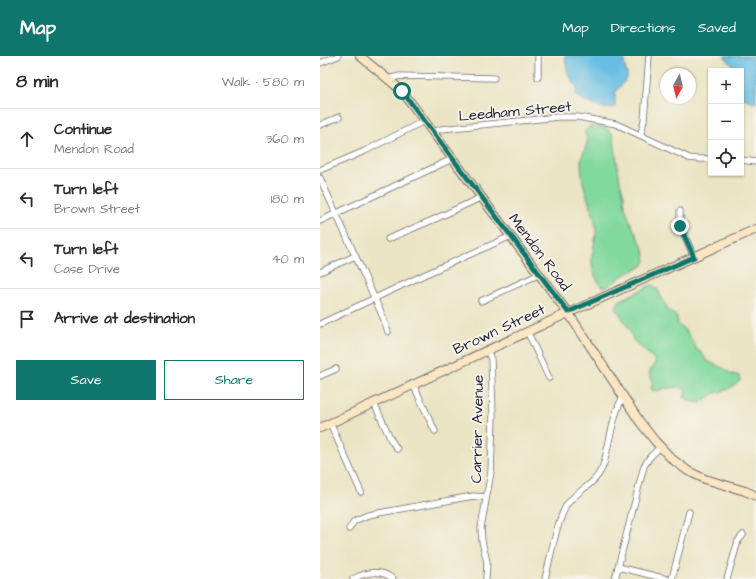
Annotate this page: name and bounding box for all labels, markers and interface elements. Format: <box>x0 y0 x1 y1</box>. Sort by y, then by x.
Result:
text: Map <box>20 15 56 42</box>
text: Map <box>562 18 589 38</box>
text: Directions <box>611 18 676 38</box>
text: Saved <box>698 18 736 38</box>
north arrow <box>660 68 696 104</box>
map controls <box>708 68 744 176</box>
button: + <box>708 68 744 104</box>
text: 8 min <box>16 70 58 94</box>
text: Walk · 580 m <box>222 73 304 91</box>
route start <box>393 82 411 100</box>
street label: Leedham Street <box>458 96 572 127</box>
button: − <box>708 104 744 140</box>
text: Continue <box>54 119 112 140</box>
icon: ahead <box>16 128 38 150</box>
text: 360 m <box>266 130 304 148</box>
text: Mendon Road <box>54 140 134 158</box>
button: locate <box>708 140 744 176</box>
text: Turn left <box>54 179 118 200</box>
icon: left <box>16 188 38 210</box>
text: 180 m <box>270 190 304 208</box>
text: Brown Street <box>54 200 140 218</box>
street label: Mendon Road <box>503 209 576 296</box>
route end <box>671 217 689 235</box>
text: Turn left <box>54 239 118 260</box>
icon: left <box>16 248 38 270</box>
text: 40 m <box>272 250 304 268</box>
text: Case Drive <box>54 260 120 278</box>
street label: Brown Street <box>450 299 549 360</box>
icon: arrive <box>16 308 38 330</box>
text: Arrive at destination <box>54 308 195 329</box>
button: Save <box>16 360 156 400</box>
button: Share <box>164 360 304 400</box>
street label: Carrier Avenue <box>466 375 489 483</box>

